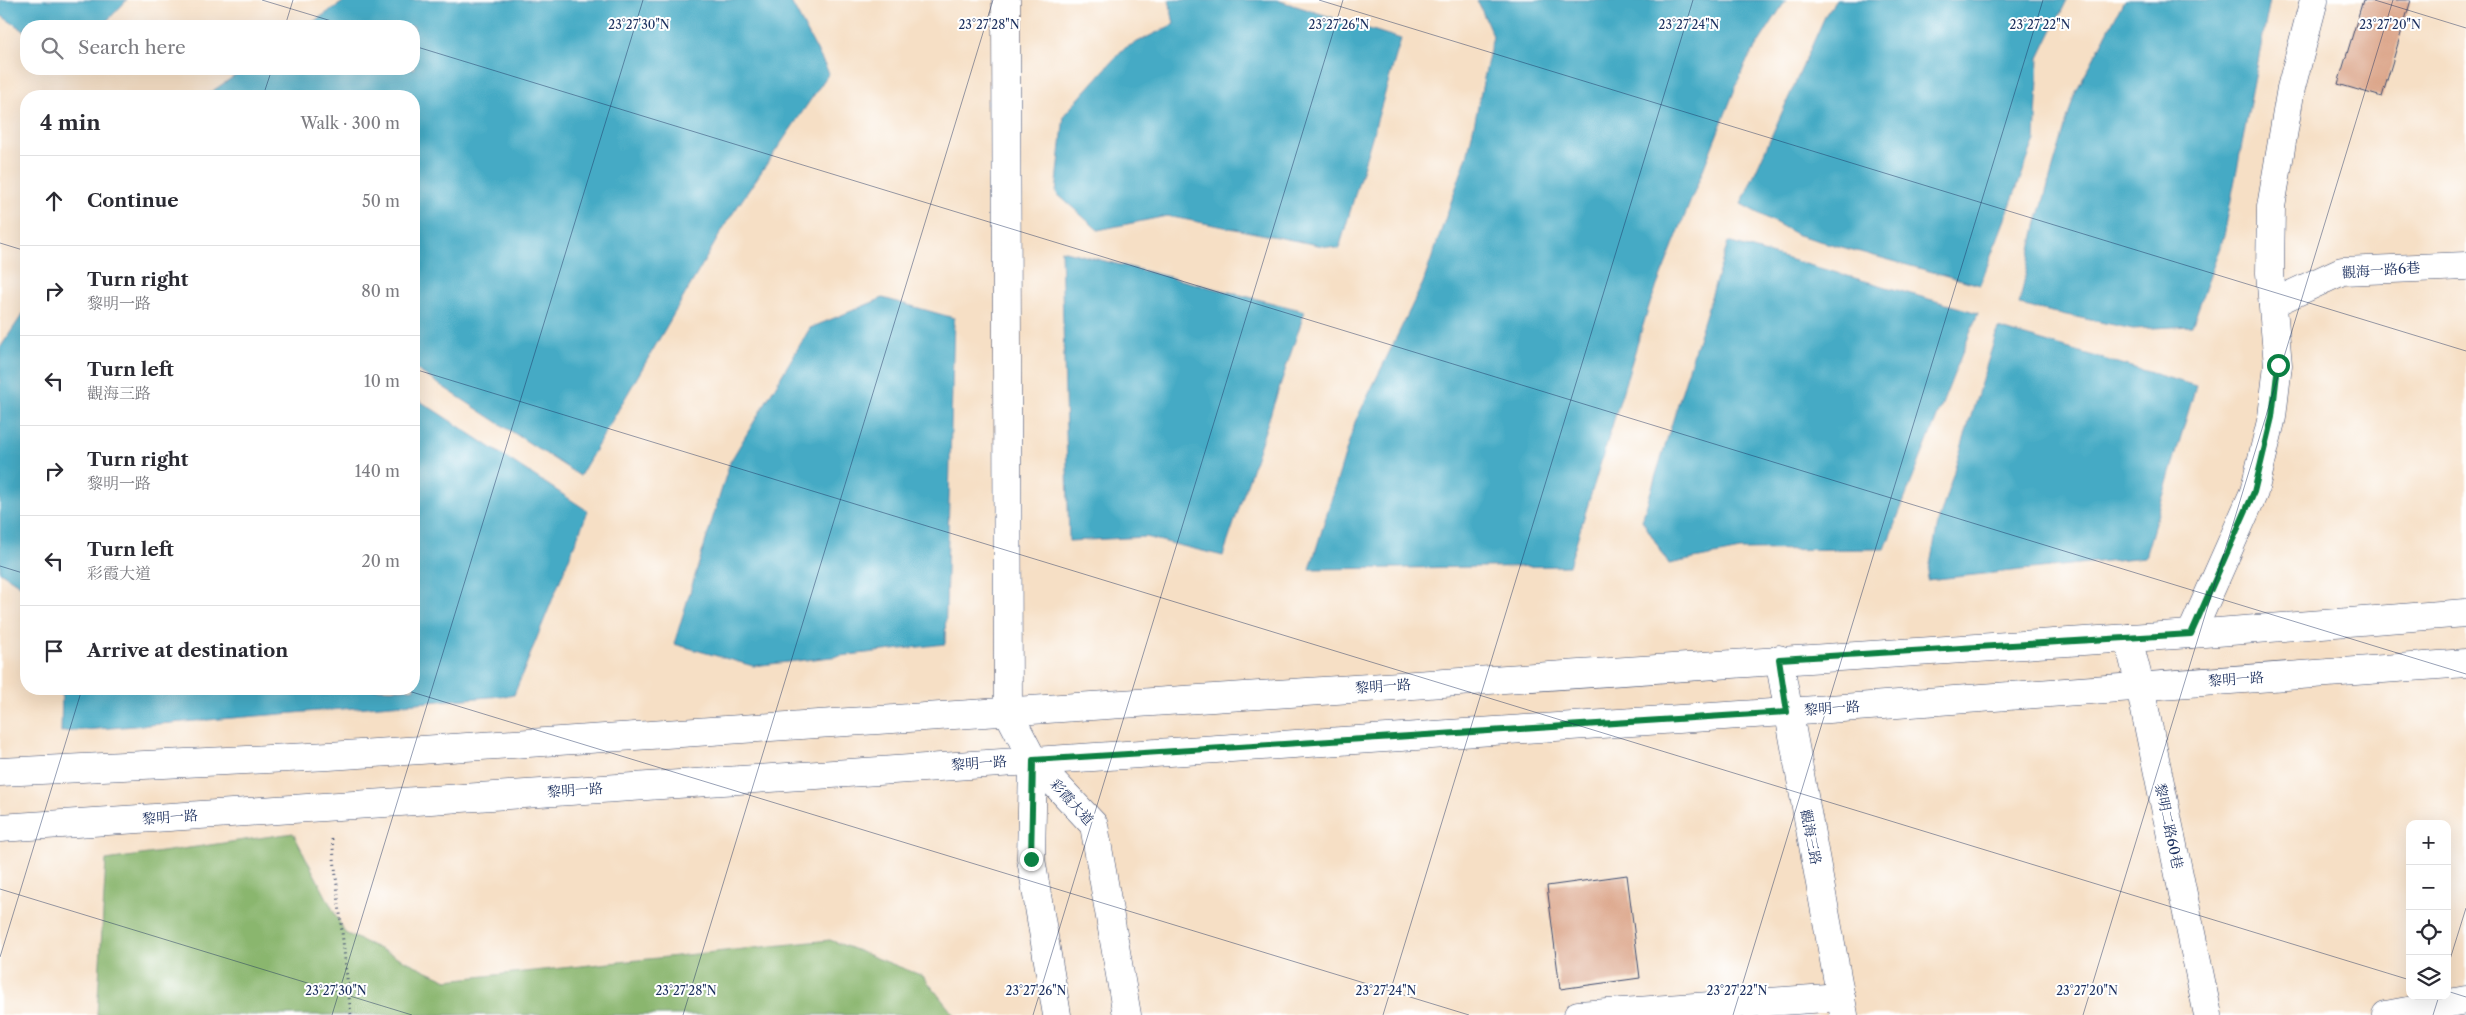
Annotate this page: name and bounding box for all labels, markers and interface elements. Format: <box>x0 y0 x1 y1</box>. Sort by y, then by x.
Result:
text: 23°27'30"N <box>608 17 670 32</box>
text: 23°27'28"N <box>958 17 1020 32</box>
text: 23°27'26"N <box>1309 17 1370 32</box>
text: 23°27'24"N <box>1659 17 1720 32</box>
text: 23°27'22"N <box>2009 17 2071 32</box>
text: 23°27'20"N <box>2359 17 2421 32</box>
search box <box>20 20 420 75</box>
icon: search <box>38 34 66 62</box>
text: Search here <box>78 36 186 59</box>
text: 4 min <box>40 110 101 135</box>
text: Walk · 300 m <box>301 113 400 133</box>
icon: ahead <box>40 187 68 215</box>
text: Continue <box>87 189 179 212</box>
text: 50 m <box>362 191 400 211</box>
street label: 觀海一路6巷 <box>2341 258 2421 282</box>
text: Turn right <box>87 268 188 291</box>
icon: right <box>40 277 68 305</box>
text: 80 m <box>361 281 400 301</box>
text: 黎明一路 <box>87 293 151 313</box>
route start <box>2267 354 2290 377</box>
text: Turn left <box>87 358 174 381</box>
icon: left <box>40 367 68 395</box>
text: 10 m <box>364 371 400 391</box>
text: 觀海三路 <box>87 383 151 403</box>
text: Turn right <box>87 448 188 471</box>
icon: right <box>40 457 68 485</box>
text: 140 m <box>355 461 400 481</box>
text: 黎明一路 <box>87 473 151 493</box>
text: Turn left <box>87 538 174 561</box>
icon: left <box>40 547 68 575</box>
text: 20 m <box>361 551 400 571</box>
text: 彩霞大道 <box>87 563 151 583</box>
icon: arrive <box>40 637 68 665</box>
text: Arrive at destination <box>87 639 288 662</box>
street label: 黎明一路 <box>2207 668 2265 690</box>
street label: 黎明一路 <box>1354 675 1412 697</box>
street label: 黎明一路 <box>1803 697 1861 719</box>
street label: 黎明一路 <box>950 752 1008 774</box>
street label: 彩霞大道 <box>1047 775 1097 829</box>
street label: 黎明一路 <box>546 779 604 801</box>
street label: 黎明二路60巷 <box>2151 782 2187 870</box>
street label: 黎明一路 <box>141 806 199 828</box>
street label: 觀海三路 <box>1797 808 1825 866</box>
map controls <box>2406 820 2451 1000</box>
button: + <box>2406 820 2451 865</box>
route end <box>1020 848 1043 871</box>
button: − <box>2406 865 2451 910</box>
button: locate <box>2406 910 2451 955</box>
button: layers <box>2406 955 2451 1000</box>
text: 23°27'30"N <box>305 983 367 998</box>
text: 23°27'28"N <box>655 983 717 998</box>
text: 23°27'26"N <box>1006 983 1067 998</box>
text: 23°27'24"N <box>1356 983 1417 998</box>
text: 23°27'22"N <box>1706 983 1768 998</box>
text: 23°27'20"N <box>2056 983 2118 998</box>

